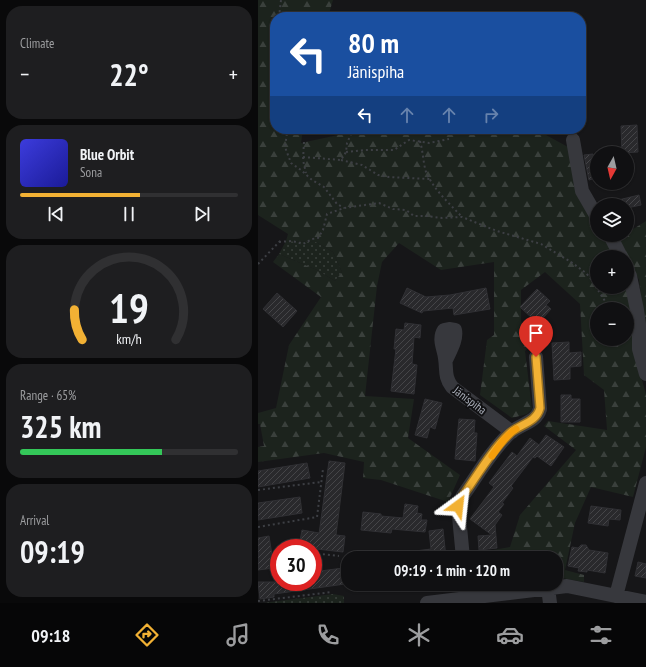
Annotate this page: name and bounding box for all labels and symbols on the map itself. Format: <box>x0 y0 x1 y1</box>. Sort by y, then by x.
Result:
north arrow <box>590 146 634 190</box>
pin <box>519 316 553 357</box>
street label: Jänispiha <box>450 382 490 417</box>
position arrow <box>437 485 479 527</box>
speed limit sign: 30 <box>270 539 322 591</box>

